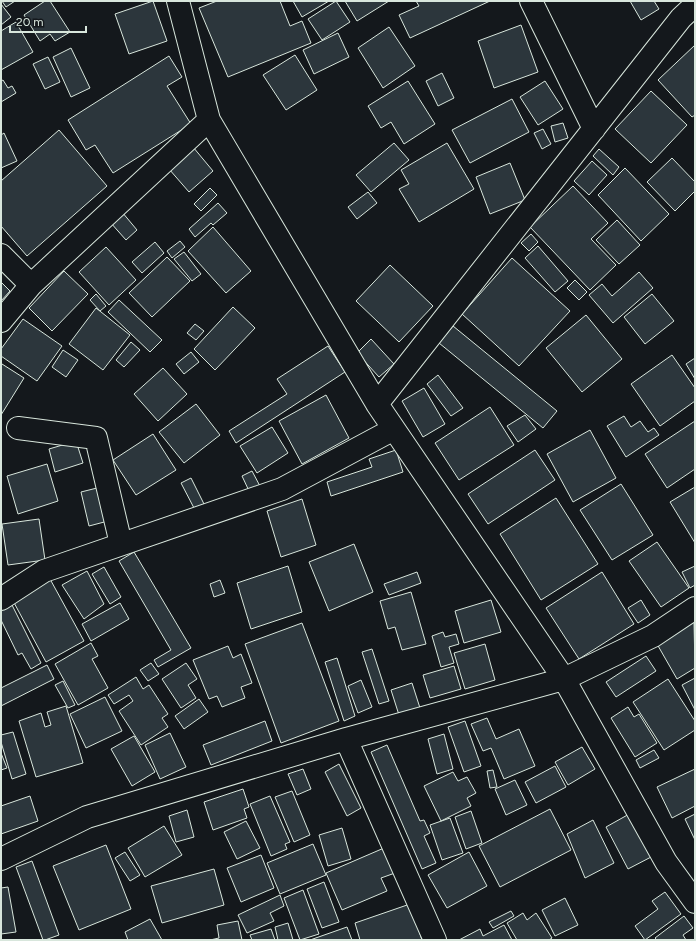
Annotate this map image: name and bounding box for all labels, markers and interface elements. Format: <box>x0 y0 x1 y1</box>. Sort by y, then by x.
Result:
scale bar <box>10 8 86 34</box>
text: 20 m <box>16 15 44 29</box>

